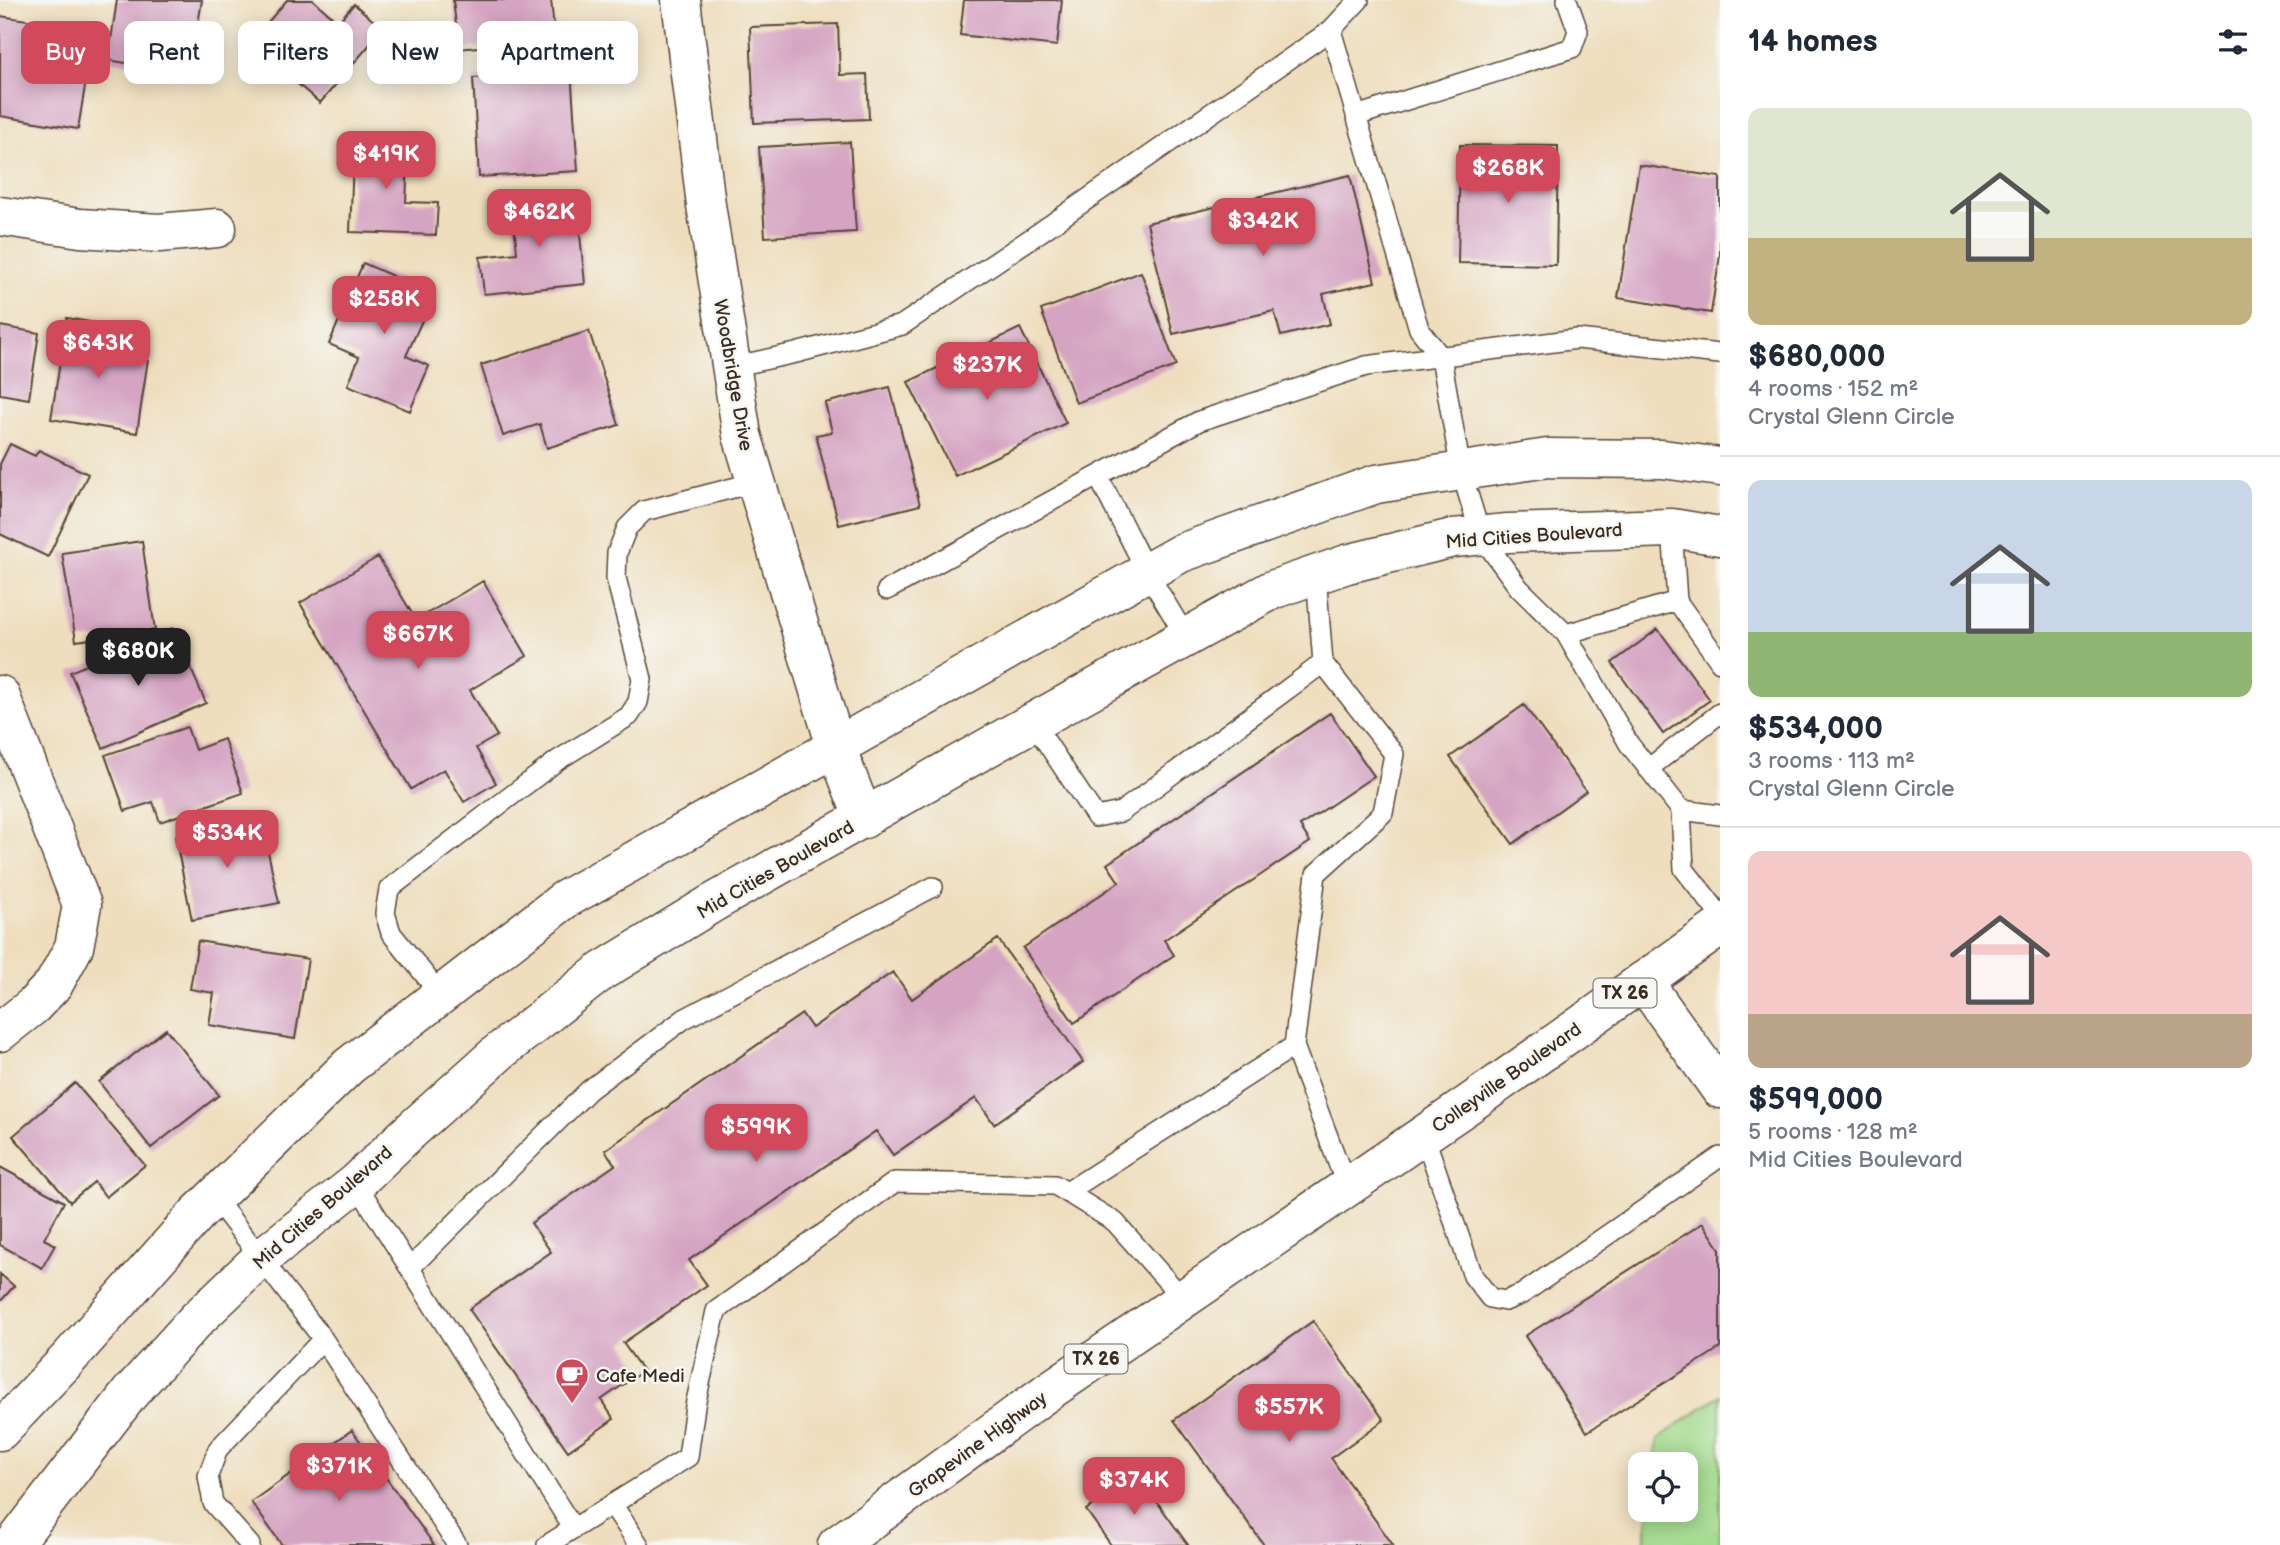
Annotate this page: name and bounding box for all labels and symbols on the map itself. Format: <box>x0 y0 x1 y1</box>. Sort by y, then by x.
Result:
pin: $419K <box>337 132 435 191</box>
pin: $268K <box>1459 146 1557 205</box>
pin: $462K <box>490 190 588 249</box>
pin: $342K <box>1214 198 1312 258</box>
pin: $258K <box>335 276 433 336</box>
street label: Woodbridge Drive <box>708 298 757 453</box>
pin: $643K <box>49 320 147 380</box>
pin: $237K <box>938 342 1036 402</box>
street label: Mid Cities Boulevard <box>1445 519 1623 554</box>
pin: $667K <box>369 612 467 671</box>
pin: $680K <box>89 628 187 688</box>
pin: $534K <box>178 810 276 870</box>
street label: Mid Cities Boulevard <box>693 816 858 925</box>
road number: TX 26 <box>1594 978 1656 1008</box>
street label: Colleyville Boulevard <box>1428 1018 1586 1139</box>
pin: $599K <box>707 1104 805 1164</box>
street label: Mid Cities Boulevard <box>248 1141 397 1275</box>
road number: TX 26 <box>1064 1344 1128 1374</box>
cafe icon: Cafe Medi <box>553 1356 591 1405</box>
place label: Cafe Medi <box>596 1365 685 1388</box>
pin: $557K <box>1240 1384 1338 1444</box>
street label: Grapevine Highway <box>904 1387 1052 1503</box>
pin: $371K <box>290 1444 388 1503</box>
pin: $374K <box>1085 1458 1183 1517</box>

